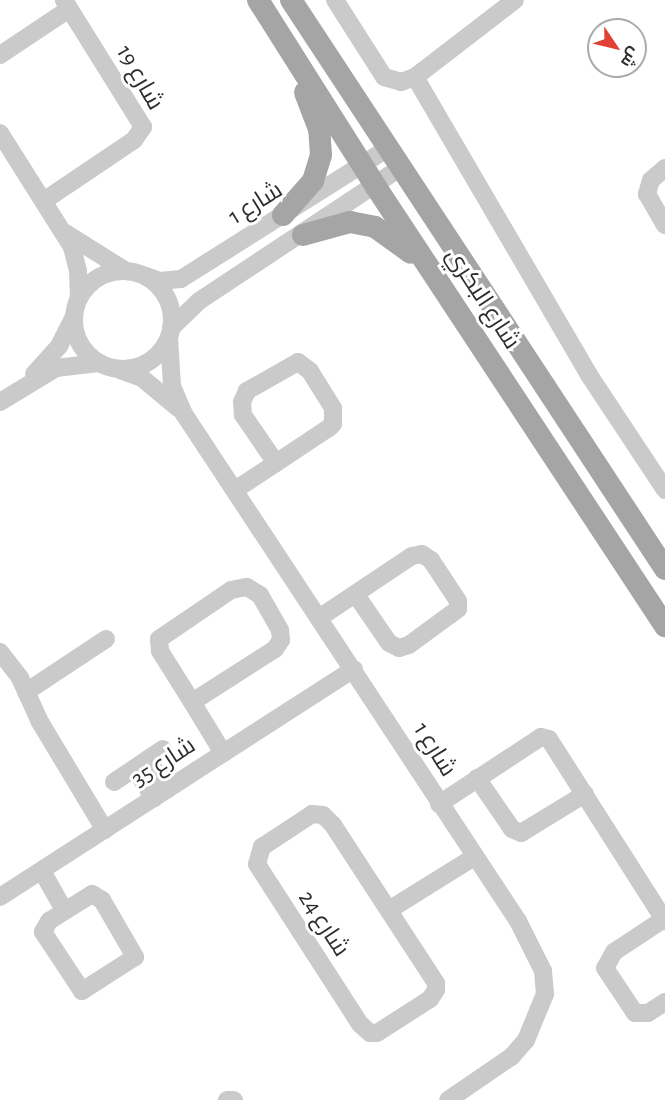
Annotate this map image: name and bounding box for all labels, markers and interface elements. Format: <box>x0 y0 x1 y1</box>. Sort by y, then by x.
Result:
north arrow <box>587 18 647 78</box>
street label: شارع 19 <box>109 40 169 116</box>
text: ش <box>618 44 643 70</box>
street label: شارع 1 <box>223 176 289 232</box>
street label: شارع البكري <box>439 243 525 355</box>
street label: شارع 1 <box>406 717 462 783</box>
street label: شارع 35 <box>127 732 201 794</box>
street label: شارع 24 <box>291 886 355 962</box>

